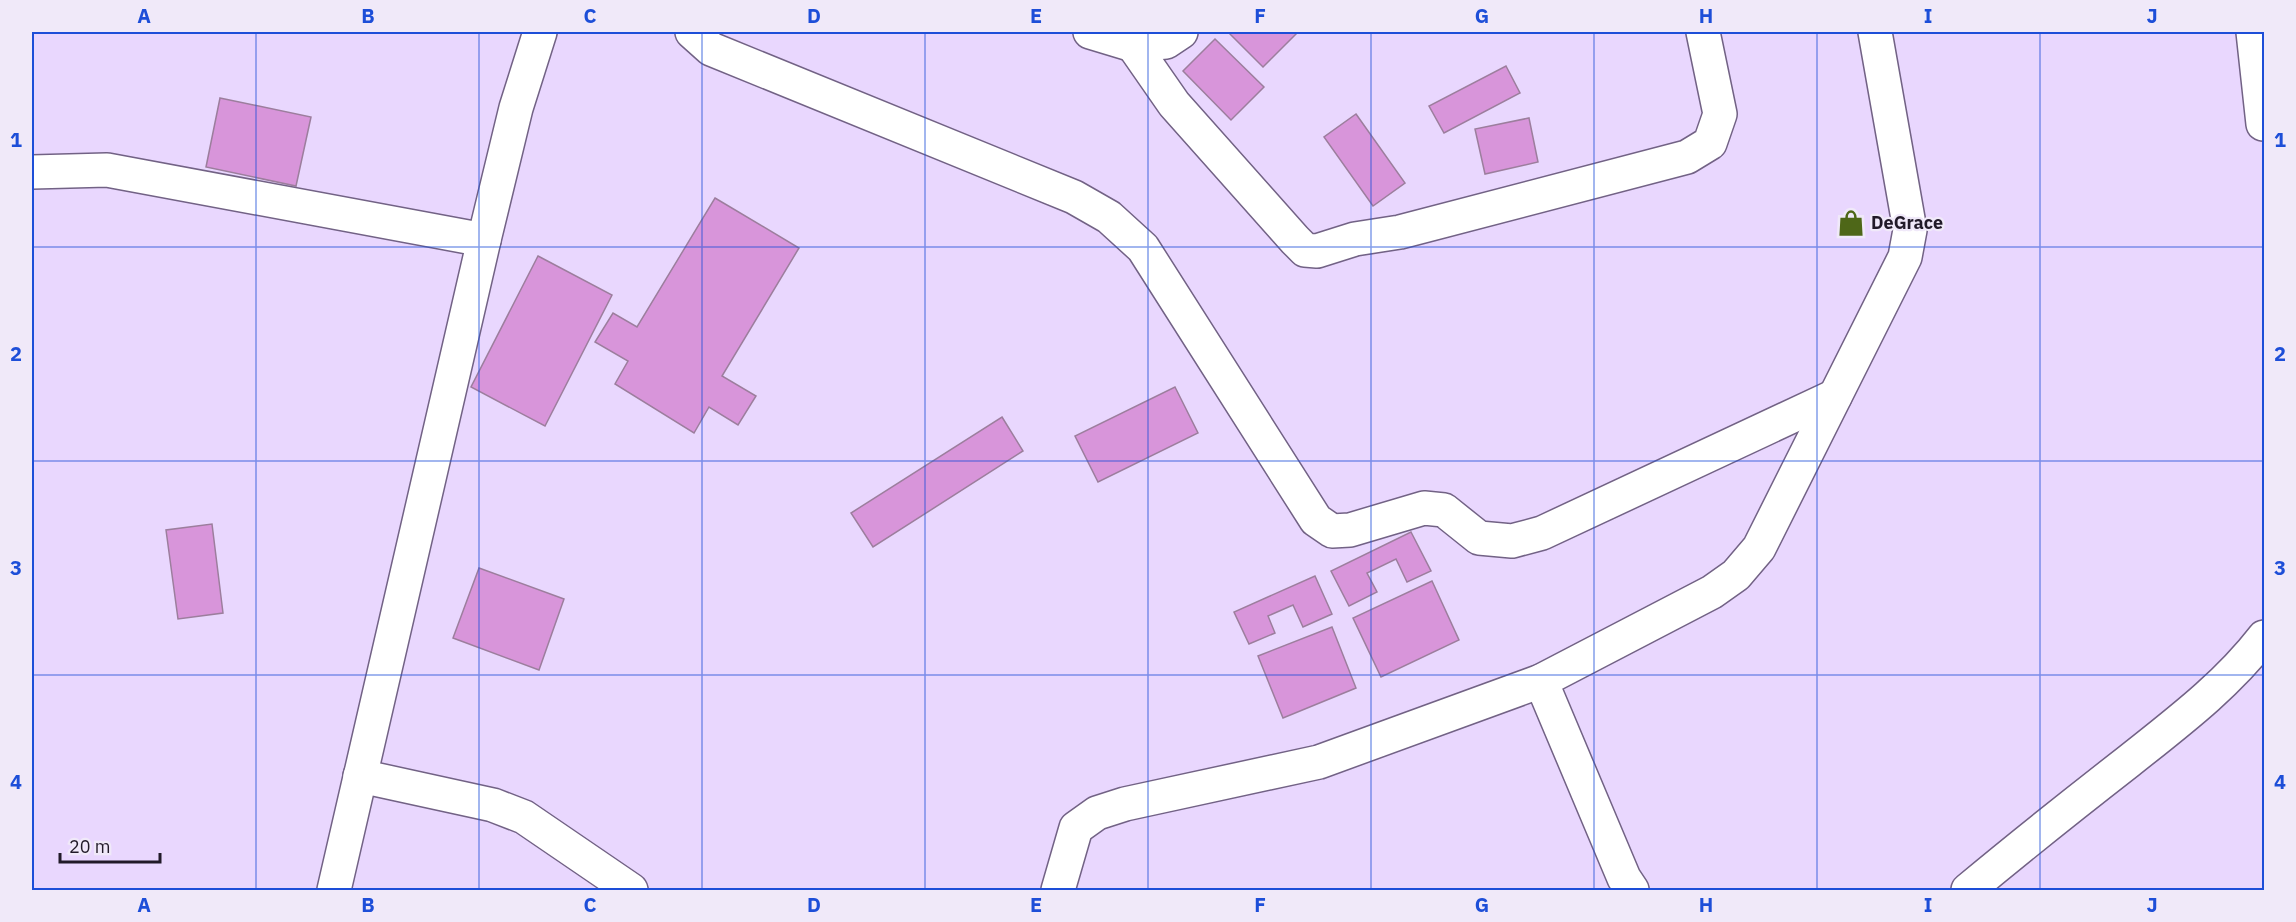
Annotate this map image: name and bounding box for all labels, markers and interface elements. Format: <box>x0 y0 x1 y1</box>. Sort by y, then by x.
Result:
text: A <box>137 2 151 29</box>
text: B <box>361 2 375 29</box>
text: C <box>583 2 597 29</box>
text: D <box>807 2 821 29</box>
text: E <box>1030 2 1042 29</box>
text: F <box>1254 2 1266 29</box>
text: G <box>1475 2 1489 29</box>
text: H <box>1699 2 1713 29</box>
text: I <box>1924 2 1932 29</box>
text: J <box>2146 2 2158 29</box>
text: 1 <box>10 126 22 153</box>
text: 1 <box>2274 126 2286 153</box>
shop icon: DeGrace <box>1836 208 1866 238</box>
place label: DeGrace <box>1871 211 1943 234</box>
text: 2 <box>10 340 22 367</box>
text: 2 <box>2274 340 2286 367</box>
text: 3 <box>10 554 22 581</box>
text: 3 <box>2274 554 2286 581</box>
text: 4 <box>10 768 22 795</box>
text: 4 <box>2274 768 2286 795</box>
scale bar <box>60 826 160 864</box>
text: 20 m <box>69 835 111 858</box>
text: A <box>137 891 151 918</box>
text: B <box>361 891 375 918</box>
text: C <box>583 891 597 918</box>
text: D <box>807 891 821 918</box>
text: E <box>1030 891 1042 918</box>
text: F <box>1254 891 1266 918</box>
text: G <box>1475 891 1489 918</box>
text: H <box>1699 891 1713 918</box>
text: I <box>1924 891 1932 918</box>
text: J <box>2146 891 2158 918</box>

